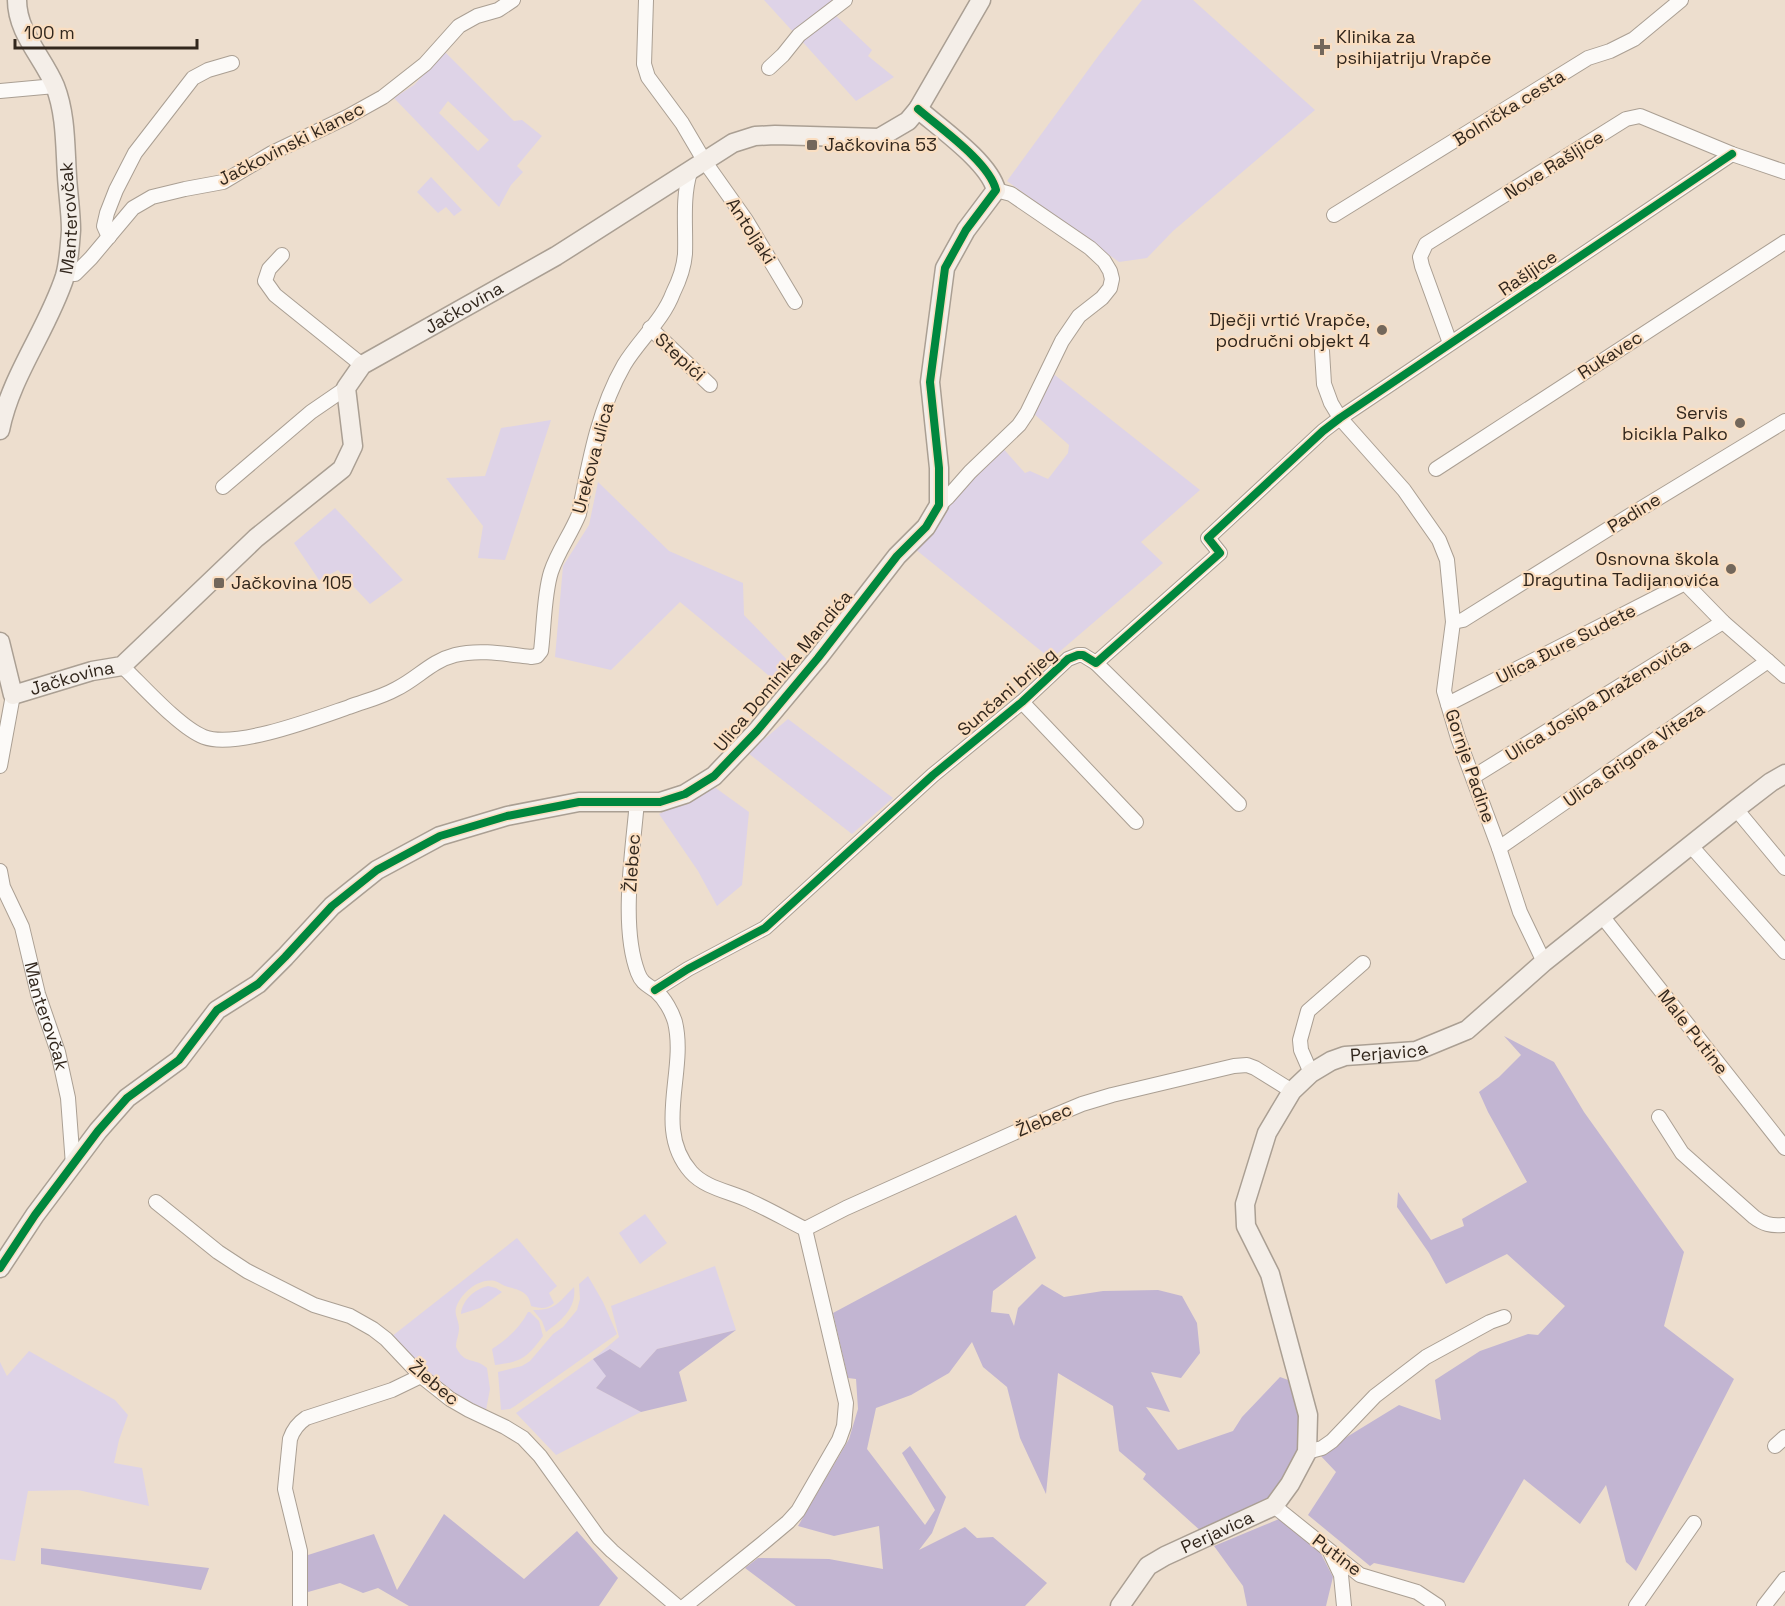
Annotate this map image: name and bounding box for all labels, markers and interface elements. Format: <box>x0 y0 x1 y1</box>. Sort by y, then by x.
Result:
scale bar <box>15 12 196 50</box>
text: 100 m <box>24 21 75 44</box>
place label: Klinika za psihijatriju Vrapče <box>1336 25 1491 69</box>
marker: Klinika za psihijatriju Vrapče <box>1313 38 1331 56</box>
street label: Bolnička cesta <box>1449 64 1569 151</box>
street label: Jačkovinski klanec <box>214 97 368 190</box>
street label: Nove Rašljice <box>1500 125 1608 204</box>
place label: Jačkovina 53 <box>824 133 937 156</box>
marker: Jačkovina 53 <box>805 138 819 152</box>
street label: Manterovčak <box>54 161 82 276</box>
street label: Antoljaki <box>721 193 781 268</box>
street label: Rašljice <box>1494 245 1561 301</box>
street label: Jačkovina <box>420 276 507 339</box>
place label: Dječji vrtić Vrapče, područni objekt 4 <box>1209 308 1370 352</box>
marker: Dječji vrtić Vrapče, područni objekt 4 <box>1375 323 1389 337</box>
street label: Rukavec <box>1573 325 1646 384</box>
street label: Stepići <box>650 327 710 386</box>
street label: Urekova ulica <box>567 400 618 516</box>
place label: Servis bicikla Palko <box>1622 401 1728 445</box>
marker: Servis bicikla Palko <box>1733 416 1747 430</box>
street label: Padine <box>1603 487 1665 538</box>
place label: Osnovna škola Dragutina Tadijanovića <box>1523 547 1719 591</box>
marker: Osnovna škola Dragutina Tadijanovića <box>1724 562 1738 576</box>
place label: Jačkovina 105 <box>231 571 352 594</box>
marker: Jačkovina 105 <box>212 576 226 590</box>
street label: Ulica Dominika Mandića <box>708 585 857 756</box>
street label: Ulica Đure Sudete <box>1492 598 1640 689</box>
street label: Ulica Josipa Draženovića <box>1501 633 1694 766</box>
street label: Sunčani brijeg <box>952 642 1061 741</box>
street label: Jačkovina <box>27 656 116 700</box>
street label: Ulica Grigora Viteza <box>1559 697 1709 812</box>
street label: Gornje Padine <box>1440 706 1501 826</box>
street label: Žlebec <box>618 833 645 893</box>
street label: Manterovčak <box>20 959 74 1073</box>
street label: Male Putine <box>1653 984 1734 1079</box>
street label: Perjavica <box>1349 1036 1431 1067</box>
street label: Žlebec <box>1012 1098 1075 1142</box>
street label: Žlebec <box>405 1355 464 1410</box>
street label: Perjavica <box>1177 1505 1257 1558</box>
street label: Putine <box>1308 1528 1367 1581</box>

